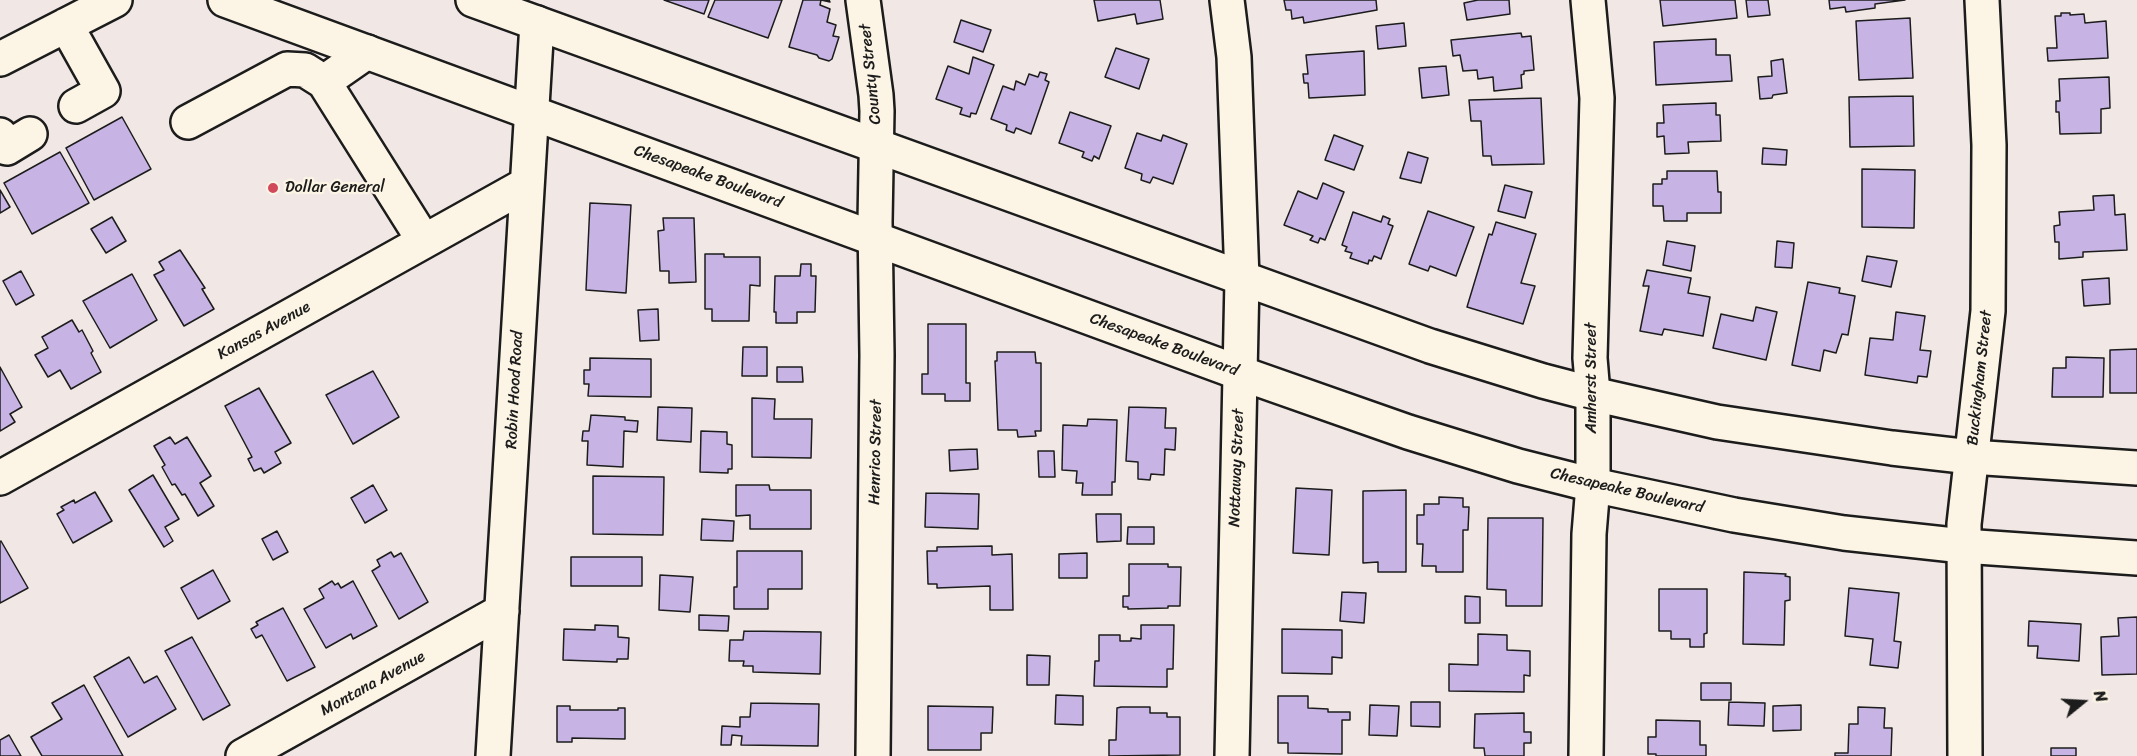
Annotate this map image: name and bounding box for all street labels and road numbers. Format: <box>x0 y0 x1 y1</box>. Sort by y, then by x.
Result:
street label: County Street <box>856 23 886 125</box>
street label: Chesapeake Boulevard <box>631 141 785 213</box>
street label: Kansas Avenue <box>214 297 314 365</box>
street label: Chesapeake Boulevard <box>1087 309 1241 381</box>
street label: Buckingham Street <box>1963 310 1997 446</box>
street label: Amherst Street <box>1582 323 1602 433</box>
street label: Robin Hood Road <box>502 330 528 450</box>
street label: Henrico Street <box>865 399 887 505</box>
street label: Nottaway Street <box>1225 408 1249 528</box>
street label: Chesapeake Boulevard <box>1549 464 1705 518</box>
street label: Montana Avenue <box>317 647 429 721</box>

